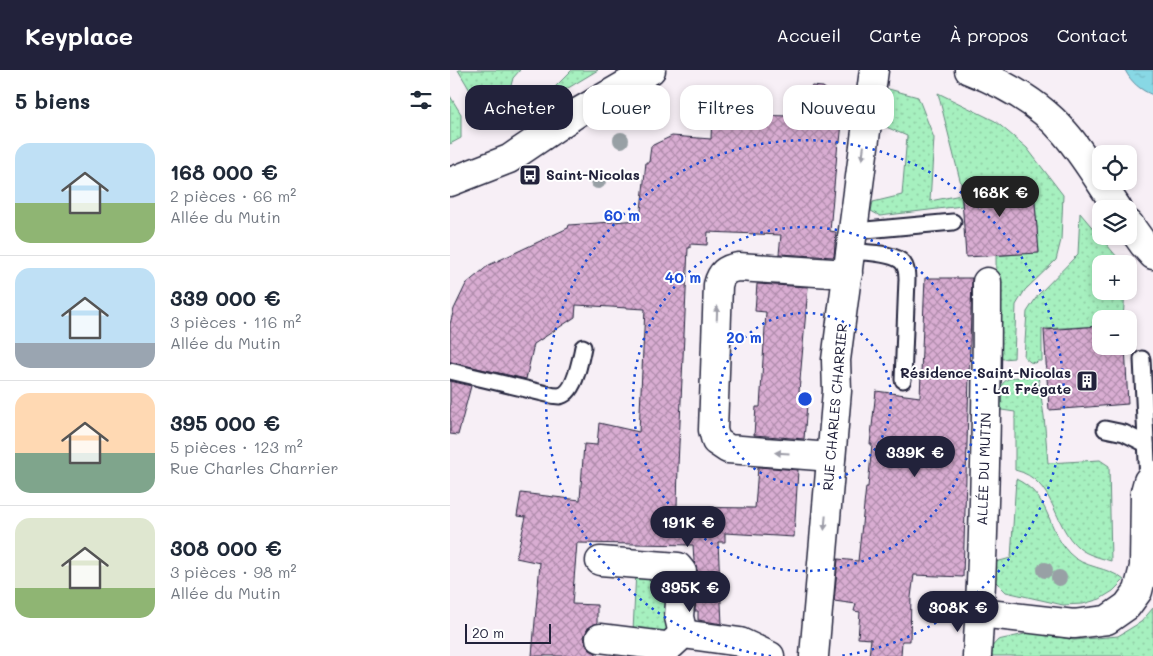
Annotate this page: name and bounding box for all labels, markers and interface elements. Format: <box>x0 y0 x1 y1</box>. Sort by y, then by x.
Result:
text: Keyplace <box>25 20 133 51</box>
text: Accueil <box>776 23 841 47</box>
text: Carte <box>869 23 921 47</box>
text: À propos <box>949 23 1029 47</box>
text: Contact <box>1057 23 1128 47</box>
chip: Acheter <box>465 85 573 130</box>
chip: Louer <box>583 85 670 130</box>
chip: Filtres <box>680 85 773 130</box>
chip: Nouveau <box>783 85 894 130</box>
icon: filters <box>407 86 435 114</box>
text: 5 biens <box>15 87 90 114</box>
one-way arrow <box>859 145 867 161</box>
map controls <box>1092 145 1137 355</box>
button: locate <box>1092 145 1137 190</box>
text: 168 000 € <box>170 158 278 185</box>
icon: home <box>55 163 115 223</box>
bus stop icon: Saint-Nicolas <box>518 163 542 187</box>
place label: Saint-Nicolas <box>546 165 640 184</box>
pin: 168K € <box>959 176 1041 218</box>
text: 168K € <box>972 181 1028 202</box>
text: 2 pièces · 66 m² <box>170 185 296 206</box>
button: layers <box>1092 200 1137 245</box>
text: 60 m <box>604 205 640 225</box>
text: Allée du Mutin <box>170 206 280 227</box>
button: + <box>1092 255 1137 300</box>
text: 40 m <box>665 267 701 287</box>
text: 339 000 € <box>170 284 280 311</box>
icon: home <box>55 288 115 348</box>
one-way arrow <box>713 304 721 320</box>
button: − <box>1092 310 1137 355</box>
text: 3 pièces · 116 m² <box>170 311 301 332</box>
street label: RUE CHARLES CHARRIER <box>818 322 851 491</box>
text: 20 m <box>726 327 762 347</box>
text: Allée du Mutin <box>170 332 280 353</box>
place label: Résidence Saint-Nicolas - La Frégate <box>900 363 1071 398</box>
building icon: Résidence Saint-Nicolas - La Frégate <box>1075 369 1099 393</box>
centre of rings <box>796 390 814 408</box>
text: 395 000 € <box>170 409 280 436</box>
street label: ALLÉE DU MUTIN <box>972 412 995 526</box>
icon: home <box>55 413 115 473</box>
text: 5 pièces · 123 m² <box>170 436 303 457</box>
pin: 339K € <box>874 436 956 478</box>
text: 339K € <box>886 441 944 462</box>
one-way arrow <box>774 449 790 457</box>
text: Rue Charles Charrier <box>170 457 339 478</box>
pin: 191K € <box>647 506 729 548</box>
text: 191K € <box>661 511 715 532</box>
one-way arrow <box>821 515 829 531</box>
text: 308 000 € <box>170 534 282 561</box>
icon: home <box>55 538 115 598</box>
text: 3 pièces · 98 m² <box>170 561 297 582</box>
pin: 395K € <box>649 570 731 613</box>
text: 395K € <box>661 576 719 597</box>
text: Allée du Mutin <box>170 582 280 603</box>
pin: 308K € <box>917 590 999 633</box>
text: 308K € <box>928 596 988 617</box>
scale bar <box>465 621 551 644</box>
text: 20 m <box>472 623 504 642</box>

